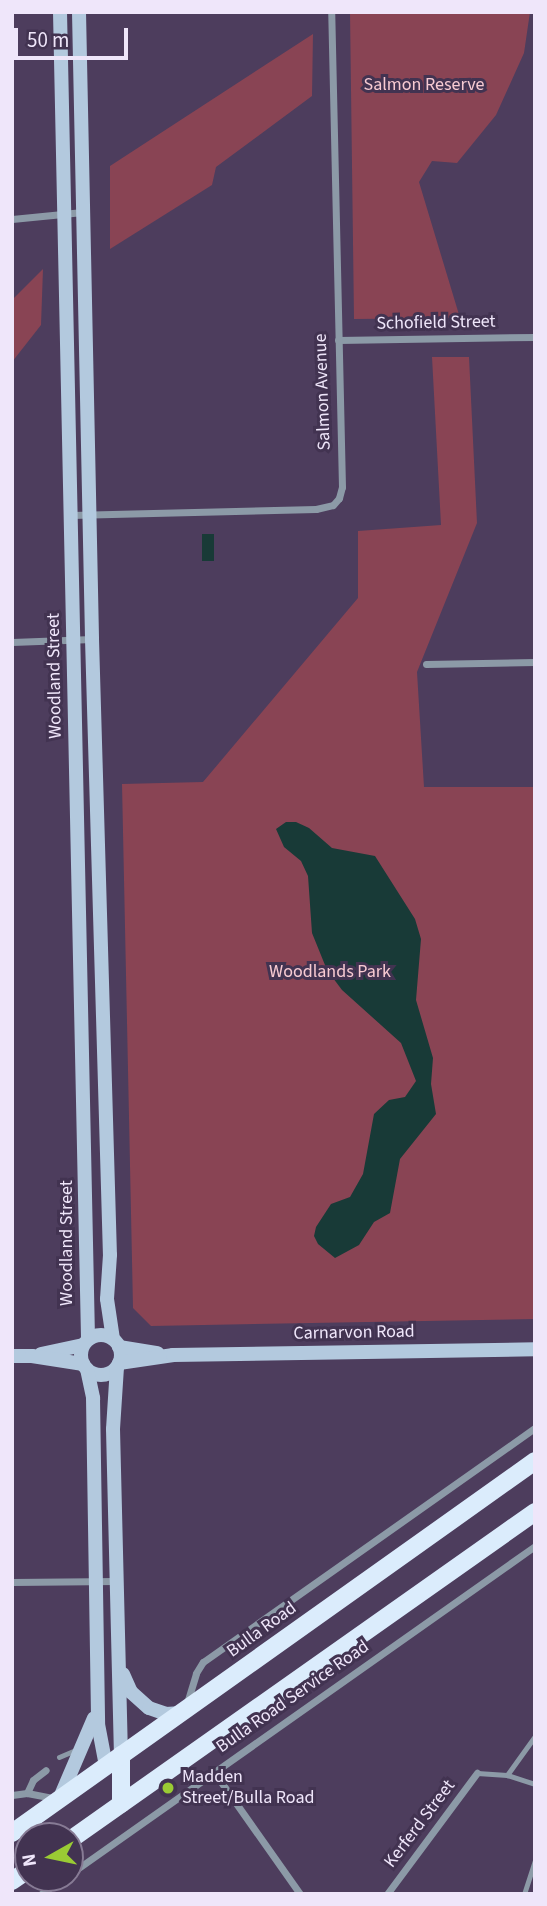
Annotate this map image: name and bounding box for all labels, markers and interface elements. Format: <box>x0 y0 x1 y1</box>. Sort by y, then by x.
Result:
scale bar <box>18 14 131 58</box>
text: 50 m <box>27 25 69 55</box>
park label: Salmon Reserve <box>364 74 484 96</box>
street label: Schofield Street <box>376 311 496 335</box>
street label: Salmon Avenue <box>310 333 336 451</box>
street label: Woodland Street <box>43 613 67 739</box>
park label: Woodlands Park <box>269 961 391 983</box>
street label: Woodland Street <box>56 1180 78 1306</box>
street label: Carnarvon Road <box>293 1321 415 1345</box>
street label: Bulla Road <box>223 1597 301 1663</box>
street label: Bulla Road Service Road <box>212 1636 374 1758</box>
place label: Madden Street/Bulla Road <box>182 1767 314 1810</box>
street label: Kerferd Street <box>380 1776 460 1872</box>
marker: Madden Street/Bulla Road <box>160 1780 176 1796</box>
north arrow <box>14 1822 84 1892</box>
text: N <box>15 1852 44 1868</box>

